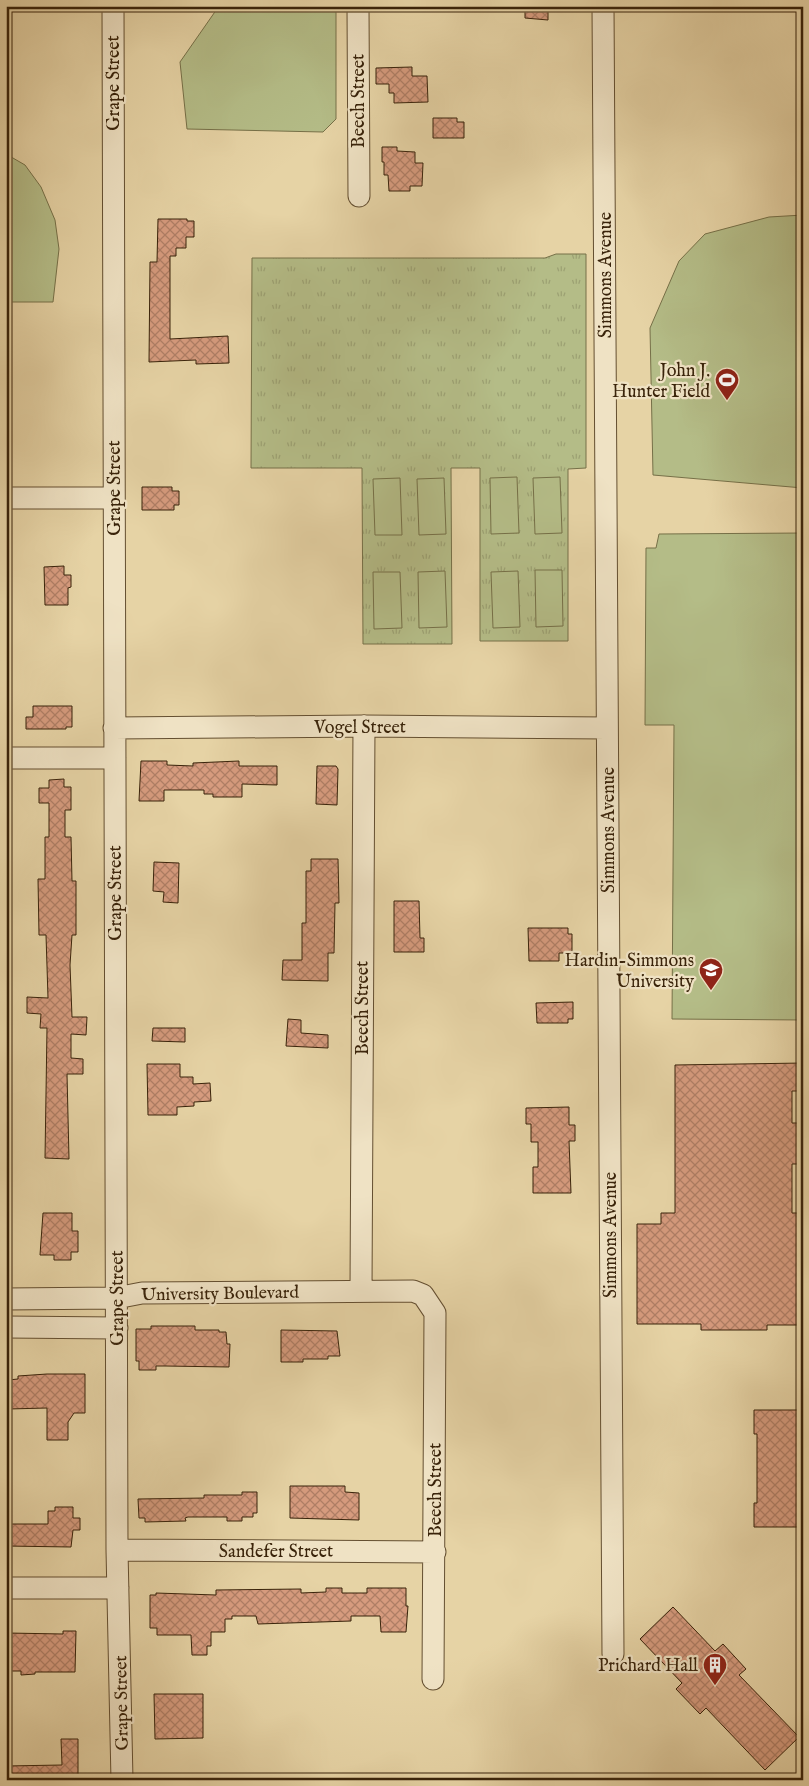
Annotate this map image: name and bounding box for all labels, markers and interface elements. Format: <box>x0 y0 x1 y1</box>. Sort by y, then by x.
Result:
street label: Grape Street <box>103 35 126 131</box>
street label: Beech Street <box>348 54 371 148</box>
street label: Simmons Avenue <box>595 212 618 338</box>
place label: John J. Hunter Field <box>612 360 710 404</box>
sports icon: John J. Hunter Field <box>714 367 740 401</box>
street label: Grape Street <box>104 440 127 536</box>
street label: Vogel Street <box>313 717 406 740</box>
street label: Simmons Avenue <box>598 767 621 893</box>
street label: Grape Street <box>105 845 128 941</box>
place label: Hardin-Simmons University <box>564 950 694 994</box>
school or university icon: Hardin-Simmons University <box>698 957 724 991</box>
street label: Beech Street <box>352 961 375 1055</box>
street label: Simmons Avenue <box>600 1172 623 1298</box>
street label: Grape Street <box>107 1250 130 1346</box>
street label: University Boulevard <box>141 1282 300 1307</box>
street label: Beech Street <box>425 1443 448 1537</box>
street label: Sandefer Street <box>219 1541 333 1564</box>
building icon: Prichard Hall <box>702 1652 728 1686</box>
street label: Grape Street <box>110 1655 135 1751</box>
place label: Prichard Hall <box>598 1655 698 1678</box>

